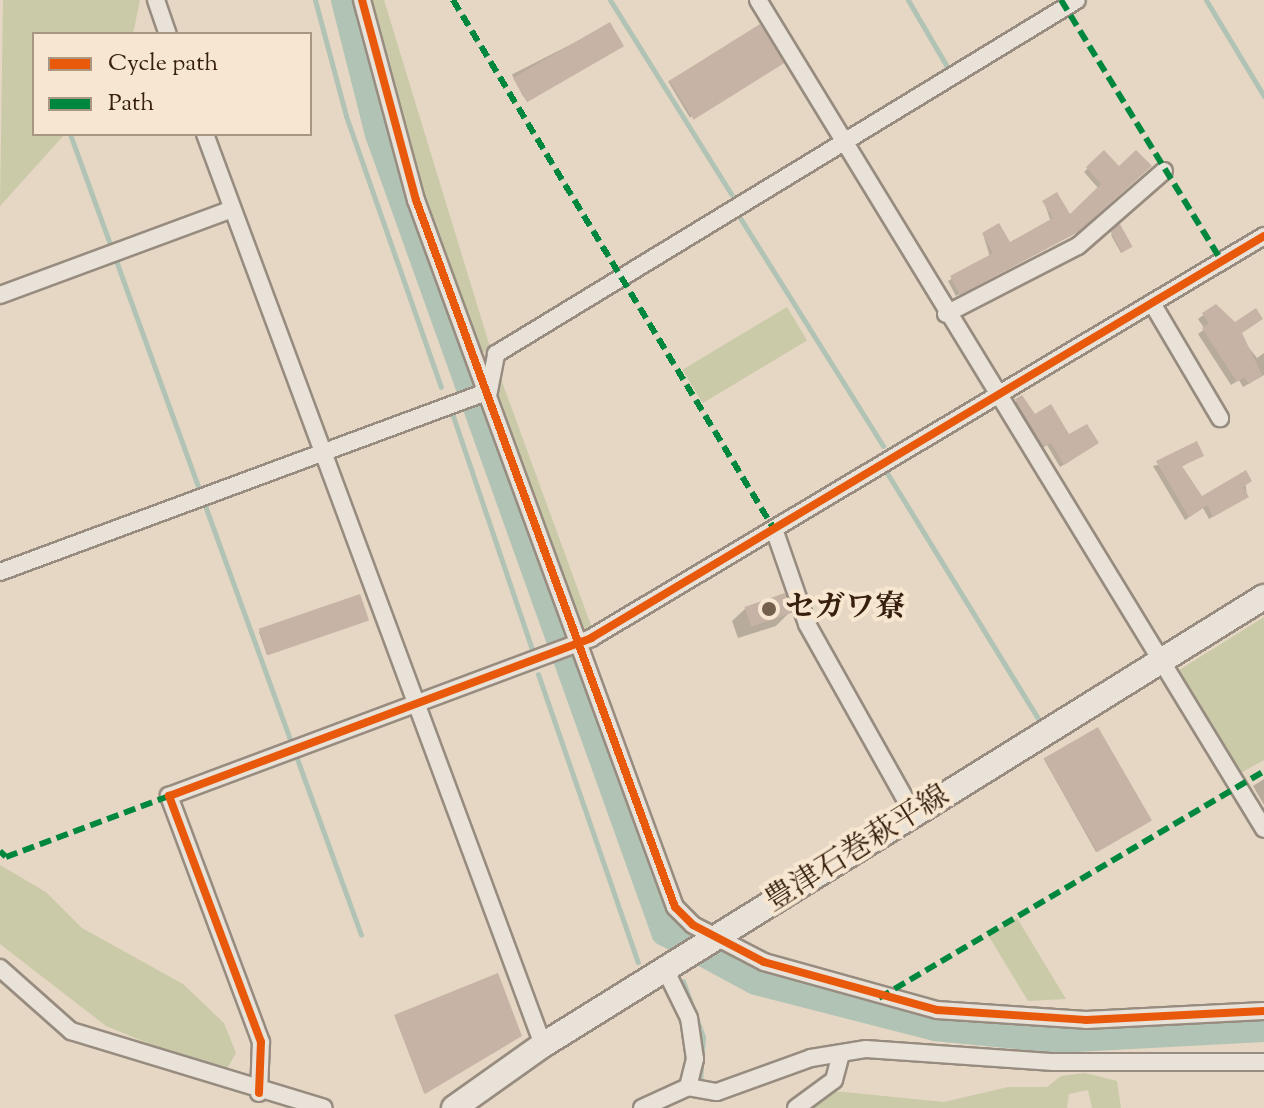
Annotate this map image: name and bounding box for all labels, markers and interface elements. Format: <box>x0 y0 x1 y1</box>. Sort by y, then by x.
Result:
legend <box>32 32 312 136</box>
text: Cycle path <box>108 47 218 81</box>
text: Path <box>108 87 154 121</box>
place label: セガワ寮 <box>785 591 905 627</box>
marker: セガワ寮 <box>760 600 778 618</box>
street label: 豊津石巻萩平線 <box>759 779 957 921</box>

